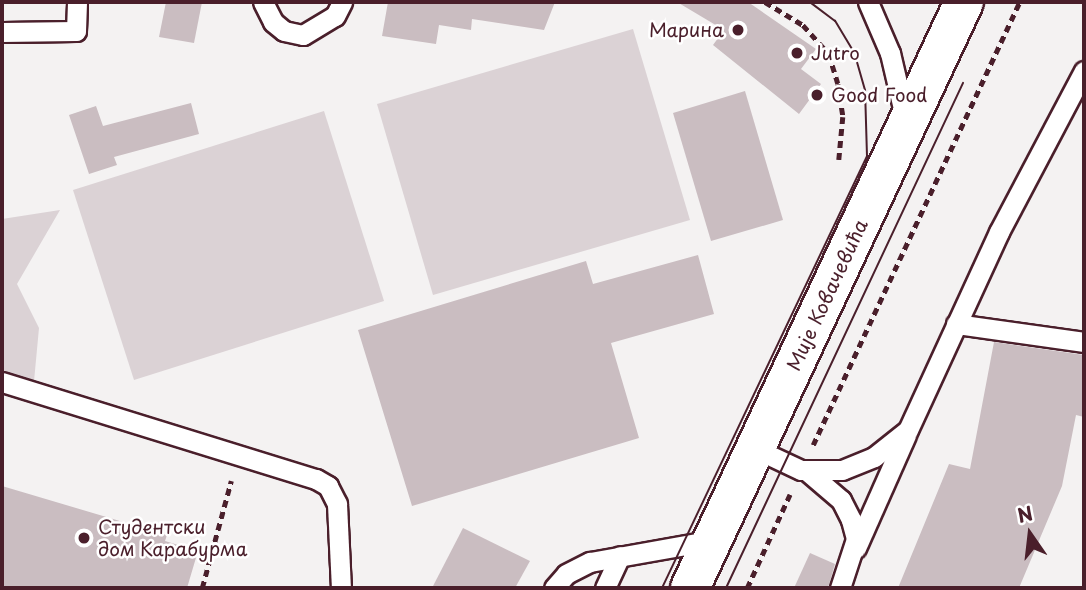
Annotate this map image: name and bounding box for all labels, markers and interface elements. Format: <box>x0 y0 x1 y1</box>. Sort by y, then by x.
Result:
place label: Марина <box>649 19 724 41</box>
marker: Марина <box>730 22 746 38</box>
place label: Jutro <box>811 42 860 64</box>
marker: Jutro <box>789 45 805 61</box>
place label: Good Food <box>831 84 928 106</box>
marker: Good Food <box>809 87 825 103</box>
street label: Мије Ковачевића <box>782 215 872 375</box>
text: N <box>1014 498 1036 529</box>
north arrow <box>995 499 1065 569</box>
place label: Студентски дом Карабурма <box>98 516 249 560</box>
marker: Студентски дом Карабурма <box>76 530 92 546</box>

